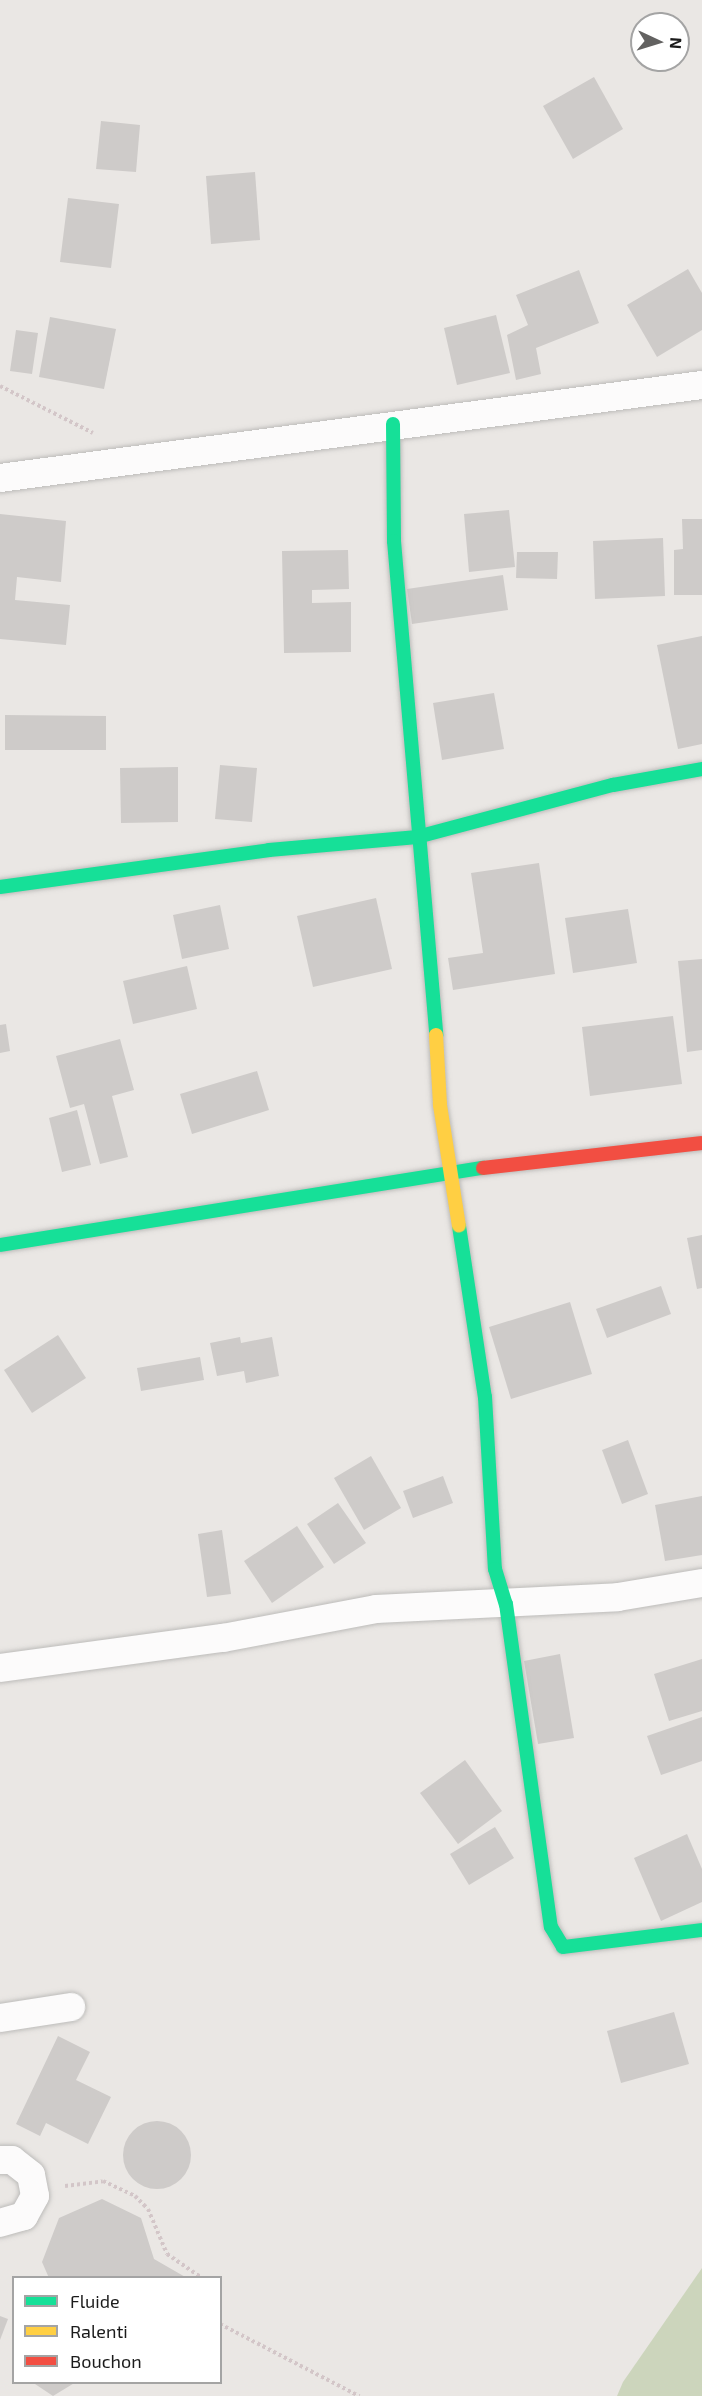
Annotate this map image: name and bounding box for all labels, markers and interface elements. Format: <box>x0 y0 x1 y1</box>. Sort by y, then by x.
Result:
north arrow <box>630 12 690 72</box>
text: N <box>667 37 686 50</box>
legend <box>12 2276 222 2384</box>
text: Fluide <box>70 2290 120 2312</box>
text: Ralenti <box>70 2320 128 2342</box>
text: Bouchon <box>70 2350 142 2372</box>

